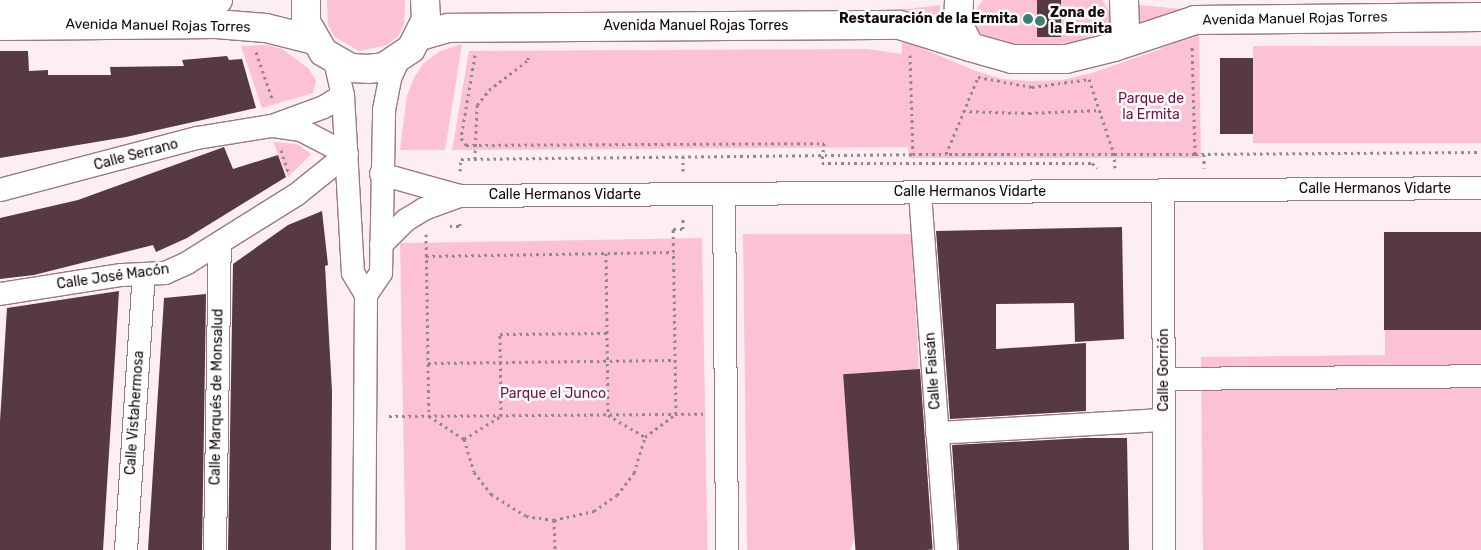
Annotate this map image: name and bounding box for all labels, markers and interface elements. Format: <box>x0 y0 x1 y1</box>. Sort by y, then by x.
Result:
place label: Zona de la Ermita <box>1050 5 1112 38</box>
street label: Avenida Manuel Rojas Torres <box>1202 9 1388 29</box>
place label: Restauración de la Ermita <box>839 11 1018 27</box>
marker: Restauración de la Ermita <box>1022 13 1034 25</box>
marker: Zona de la Ermita <box>1034 15 1046 27</box>
street label: Avenida Manuel Rojas Torres <box>65 16 251 36</box>
street label: Avenida Manuel Rojas Torres <box>603 18 789 34</box>
park label: Parque de la Ermita <box>1118 91 1184 124</box>
street label: Calle Serrano <box>92 136 180 174</box>
street label: Calle Hermanos Vidarte <box>1299 181 1451 197</box>
street label: Calle Hermanos Vidarte <box>894 184 1046 200</box>
street label: Calle Hermanos Vidarte <box>489 187 641 203</box>
street label: Calle José Macón <box>56 261 170 293</box>
street label: Calle Marqués de Monsalud <box>207 309 227 485</box>
street label: Calle Gorrión <box>1156 328 1172 412</box>
street label: Calle Faisán <box>922 332 944 410</box>
street label: Calle Vistahermosa <box>122 350 148 476</box>
park label: Parque el Junco <box>500 386 606 402</box>

